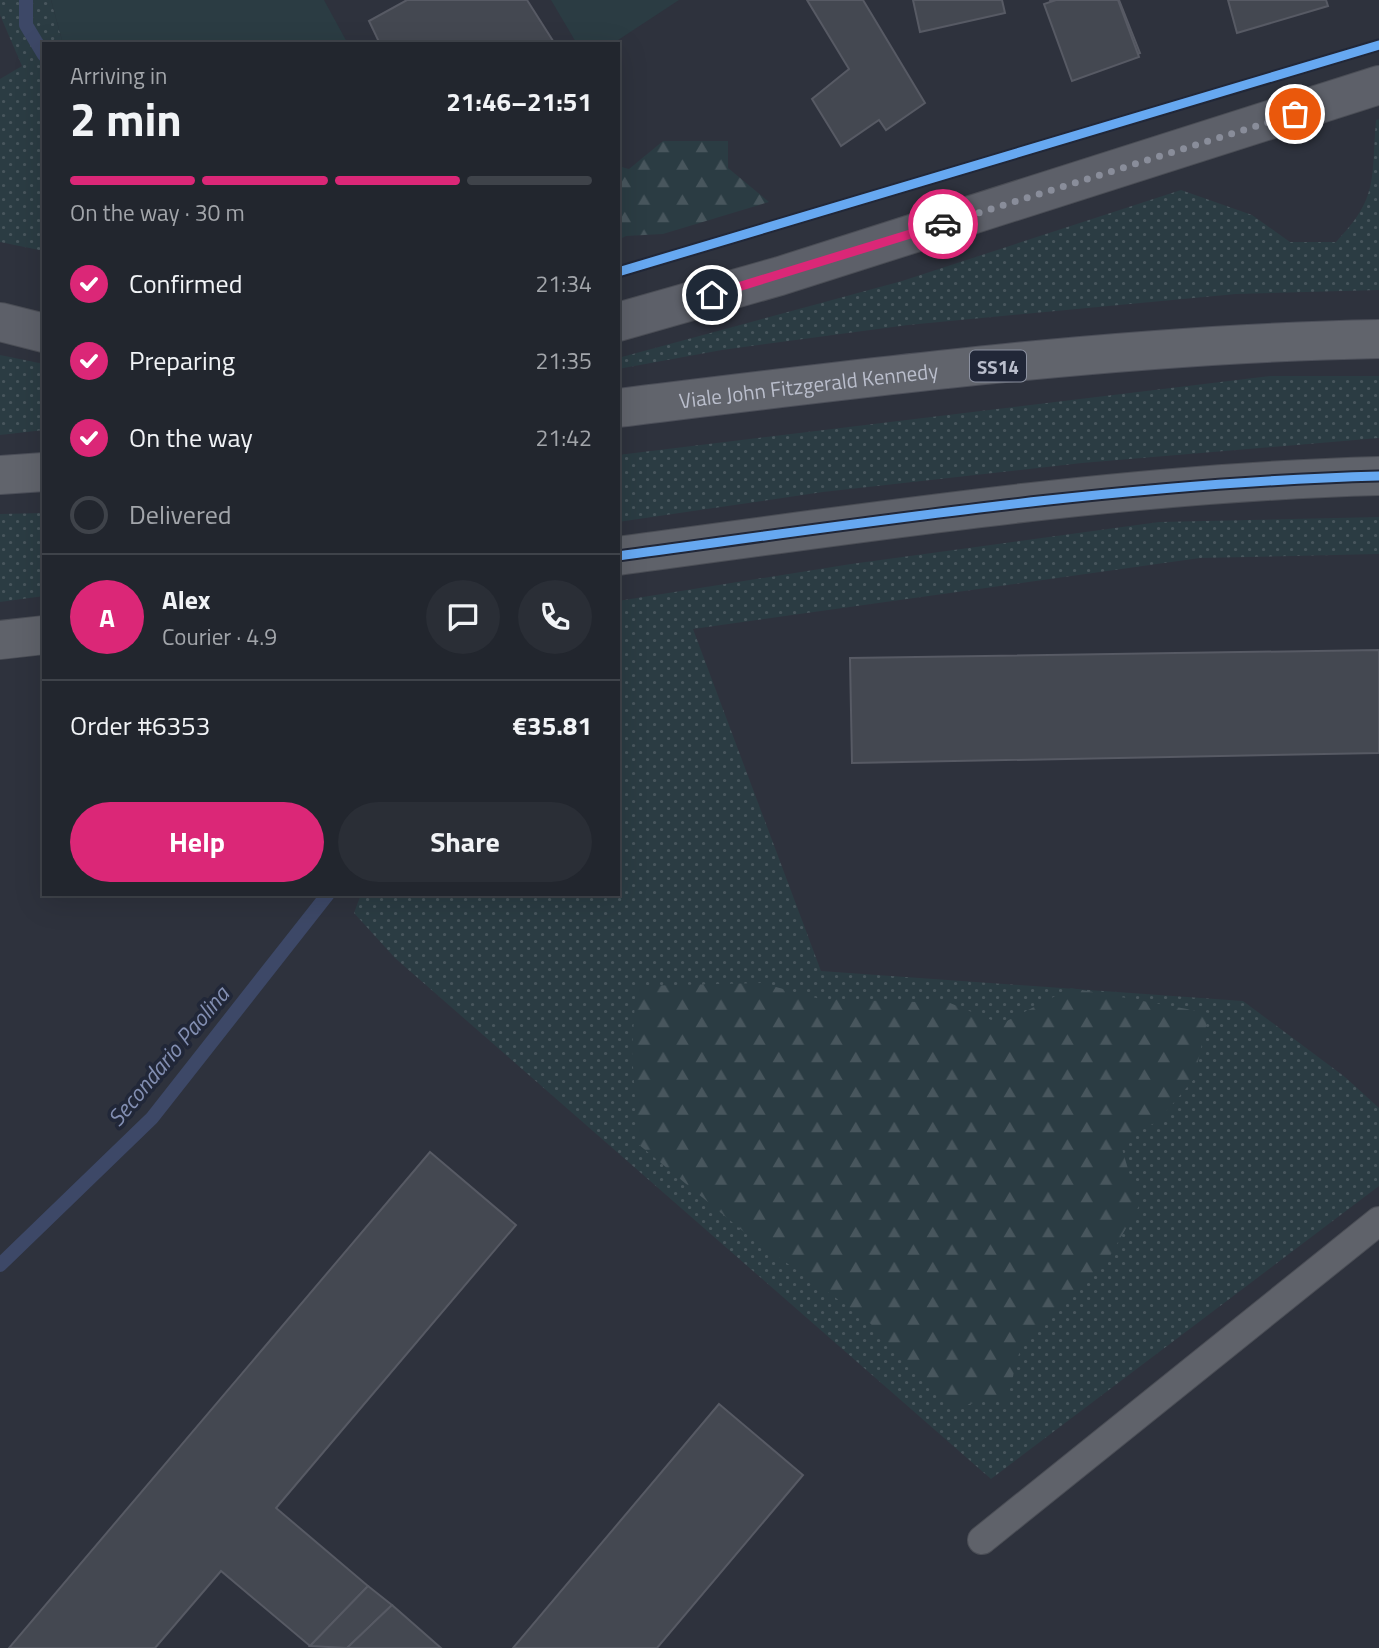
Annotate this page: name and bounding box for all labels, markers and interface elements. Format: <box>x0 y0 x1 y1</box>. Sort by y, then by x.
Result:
text: Arriving in <box>70 58 167 93</box>
text: 21:46–21:51 <box>446 82 592 121</box>
text: 2 min <box>70 84 182 154</box>
pin <box>1265 84 1325 144</box>
icon: bag <box>1276 95 1314 133</box>
courier <box>908 189 978 259</box>
text: On the way · 30 m <box>70 195 245 230</box>
icon: car <box>924 205 962 243</box>
text: Confirmed <box>129 264 243 303</box>
icon: check <box>70 265 108 303</box>
pin <box>682 265 742 325</box>
text: 21:34 <box>535 266 592 301</box>
icon: home <box>693 276 731 314</box>
text: Preparing <box>129 341 235 380</box>
icon: check <box>70 342 108 380</box>
text: 21:35 <box>535 343 592 378</box>
road number: SS14 <box>970 350 1026 382</box>
street label: Viale John Fitzgerald Kennedy <box>677 354 940 416</box>
text: On the way <box>129 418 253 457</box>
icon: check <box>70 419 108 457</box>
text: 21:42 <box>535 420 592 455</box>
text: Delivered <box>129 495 232 534</box>
text: Alex <box>162 580 210 619</box>
button: chat <box>426 580 500 654</box>
button: phone <box>518 580 592 654</box>
text: A <box>99 598 115 637</box>
text: Courier · 4.9 <box>162 619 277 654</box>
text: Order #6353 <box>70 706 210 745</box>
text: €35.81 <box>513 706 592 745</box>
button: Help <box>70 802 324 882</box>
button: Share <box>338 802 592 882</box>
water label: Secondario Paolina <box>99 977 238 1134</box>

